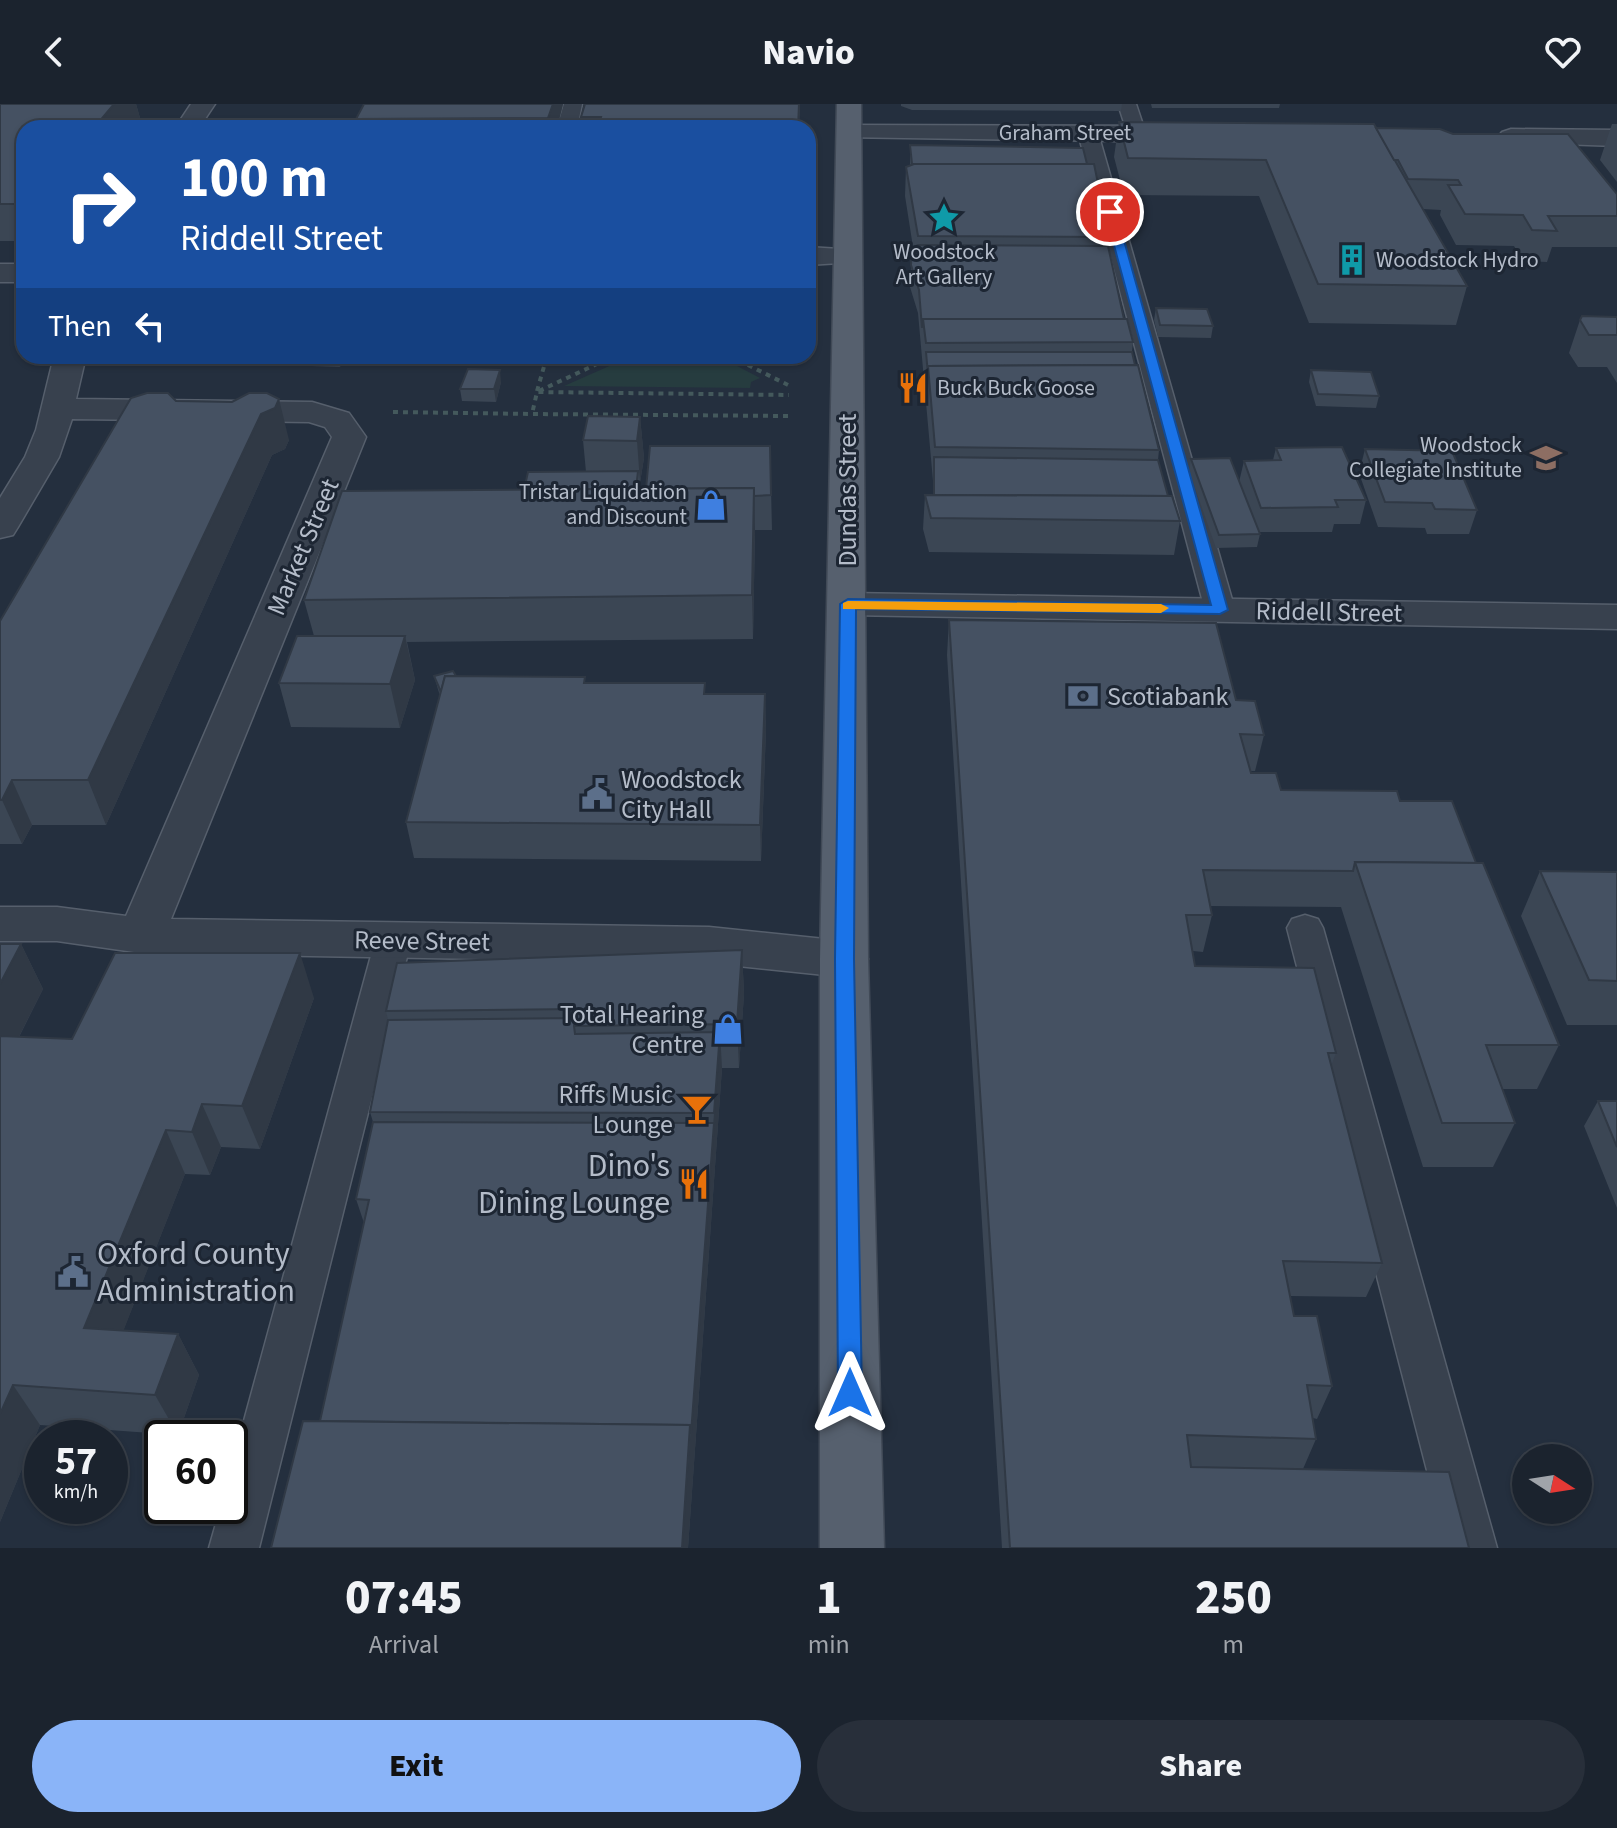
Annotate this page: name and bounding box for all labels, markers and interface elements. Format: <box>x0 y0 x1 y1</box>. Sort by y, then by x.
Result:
text: Navio <box>762 27 855 78</box>
icon: back <box>32 30 76 74</box>
icon: heart <box>1541 30 1585 74</box>
street label: Graham Street <box>999 117 1132 149</box>
text: 100 m <box>180 139 328 218</box>
icon: right <box>48 152 152 256</box>
pin <box>1076 178 1144 246</box>
icon: arrive <box>1088 190 1132 234</box>
place icon: Woodstock Art Gallery <box>927 201 961 235</box>
text: Riddell Street <box>180 213 383 264</box>
place label: Woodstock Art Gallery <box>893 236 995 293</box>
building icon: Woodstock Hydro <box>1335 243 1369 277</box>
place label: Woodstock Hydro <box>1376 244 1539 276</box>
icon: left <box>128 304 172 348</box>
text: Then <box>48 305 112 348</box>
restaurant icon: Buck Buck Goose <box>896 371 930 405</box>
place label: Buck Buck Goose <box>937 372 1095 404</box>
street label: Dundas Street <box>829 413 866 567</box>
place label: Woodstock Collegiate Institute <box>1349 429 1522 486</box>
school or university icon: Woodstock Collegiate Institute <box>1529 441 1563 475</box>
street label: Market Street <box>258 473 348 621</box>
place label: Tristar Liquidation and Discount <box>519 476 688 533</box>
shop icon: Tristar Liquidation and Discount <box>694 488 728 522</box>
street label: Riddell Street <box>1255 592 1403 632</box>
place label: Scotiabank <box>1107 678 1228 715</box>
bank icon: Scotiabank <box>1066 679 1100 713</box>
place label: Woodstock City Hall <box>621 761 742 828</box>
public building icon: Woodstock City Hall <box>580 777 614 811</box>
street label: Reeve Street <box>354 921 490 961</box>
place label: Total Hearing Centre <box>560 996 704 1063</box>
shop icon: Total Hearing Centre <box>711 1012 745 1046</box>
place label: Riffs Music Lounge <box>559 1076 673 1143</box>
bar icon: Riffs Music Lounge <box>680 1092 714 1126</box>
place label: Dino's Dining Lounge <box>478 1143 670 1226</box>
restaurant icon: Dino's Dining Lounge <box>677 1167 711 1201</box>
place label: Oxford County Administration <box>97 1231 295 1314</box>
public building icon: Oxford County Administration <box>56 1255 90 1289</box>
position arrow <box>808 1351 892 1435</box>
speed limit sign: 60 <box>144 1420 248 1524</box>
text: 57 <box>55 1433 97 1490</box>
north arrow <box>1512 1444 1592 1524</box>
map controls <box>1512 1444 1592 1524</box>
text: km/h <box>54 1478 98 1506</box>
text: 07:45 <box>345 1564 463 1632</box>
text: 1 <box>816 1564 842 1632</box>
text: 250 <box>1195 1564 1272 1632</box>
text: Arrival <box>369 1626 439 1663</box>
text: min <box>808 1626 850 1663</box>
text: m <box>1223 1626 1244 1663</box>
button: Exit <box>32 1720 801 1812</box>
button: Share <box>817 1720 1585 1812</box>

